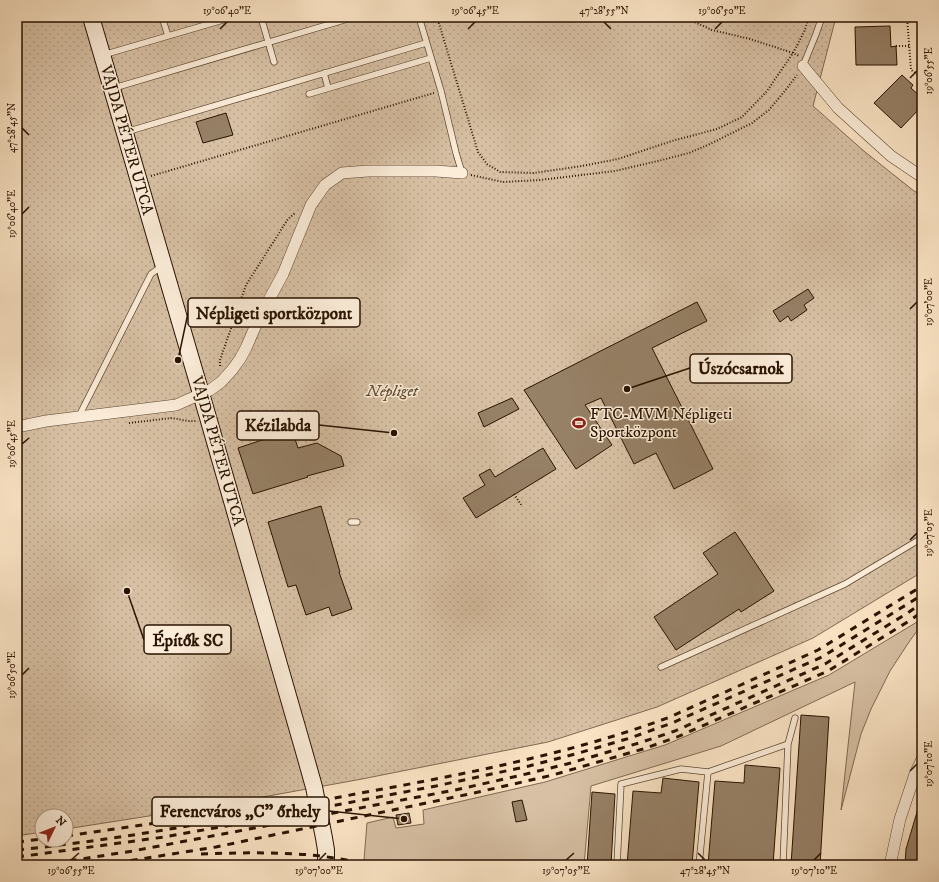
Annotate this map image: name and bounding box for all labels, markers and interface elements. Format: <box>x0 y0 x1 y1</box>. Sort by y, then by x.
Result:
text: 19°06'40"E <box>203 5 251 17</box>
text: 19°06'45"E <box>451 5 499 17</box>
text: 47°28'55"N <box>579 5 629 17</box>
text: 19°06'50"E <box>698 5 746 17</box>
text: 19°06'55"E <box>923 48 935 94</box>
street label: VAJDA PÉTER UTCA <box>96 62 158 218</box>
text: 47°28'45"N <box>6 103 18 153</box>
text: 19°06'40"E <box>6 190 18 238</box>
text: 19°07'00"E <box>923 278 935 326</box>
callout: Népligeti sportközpont <box>188 298 360 327</box>
text: Népligeti sportközpont <box>196 303 353 325</box>
callout: Úszócsarnok <box>690 354 792 383</box>
text: Úszócsarnok <box>698 357 785 380</box>
street label: VAJDA PÉTER UTCA <box>187 373 249 529</box>
park label: Népliget <box>365 381 419 401</box>
place label: FTC-MVM Népligeti Sportközpont <box>590 404 732 442</box>
callout: Kézilabda <box>237 411 319 440</box>
text: Kézilabda <box>245 415 312 437</box>
sports icon: FTC-MVM Népligeti Sportközpont <box>571 415 587 431</box>
text: 19°06'45"E <box>6 420 18 468</box>
text: 19°07'05"E <box>923 509 935 557</box>
callout: Építők SC <box>144 625 231 654</box>
text: Építők SC <box>153 629 223 652</box>
text: 19°06'50"E <box>6 651 18 699</box>
text: 19°07'10"E <box>923 741 935 787</box>
callout: Ferencváros „C” őrhely <box>152 797 329 826</box>
text: Ferencváros „C” őrhely <box>160 801 321 823</box>
north arrow <box>34 808 74 848</box>
text: N <box>52 814 69 830</box>
text: 19°06'55"E <box>48 865 94 877</box>
text: 19°07'00"E <box>295 865 343 877</box>
text: 19°07'05"E <box>542 865 590 877</box>
text: 47°28'45"N <box>680 865 730 877</box>
text: 19°07'10"E <box>791 865 837 877</box>

